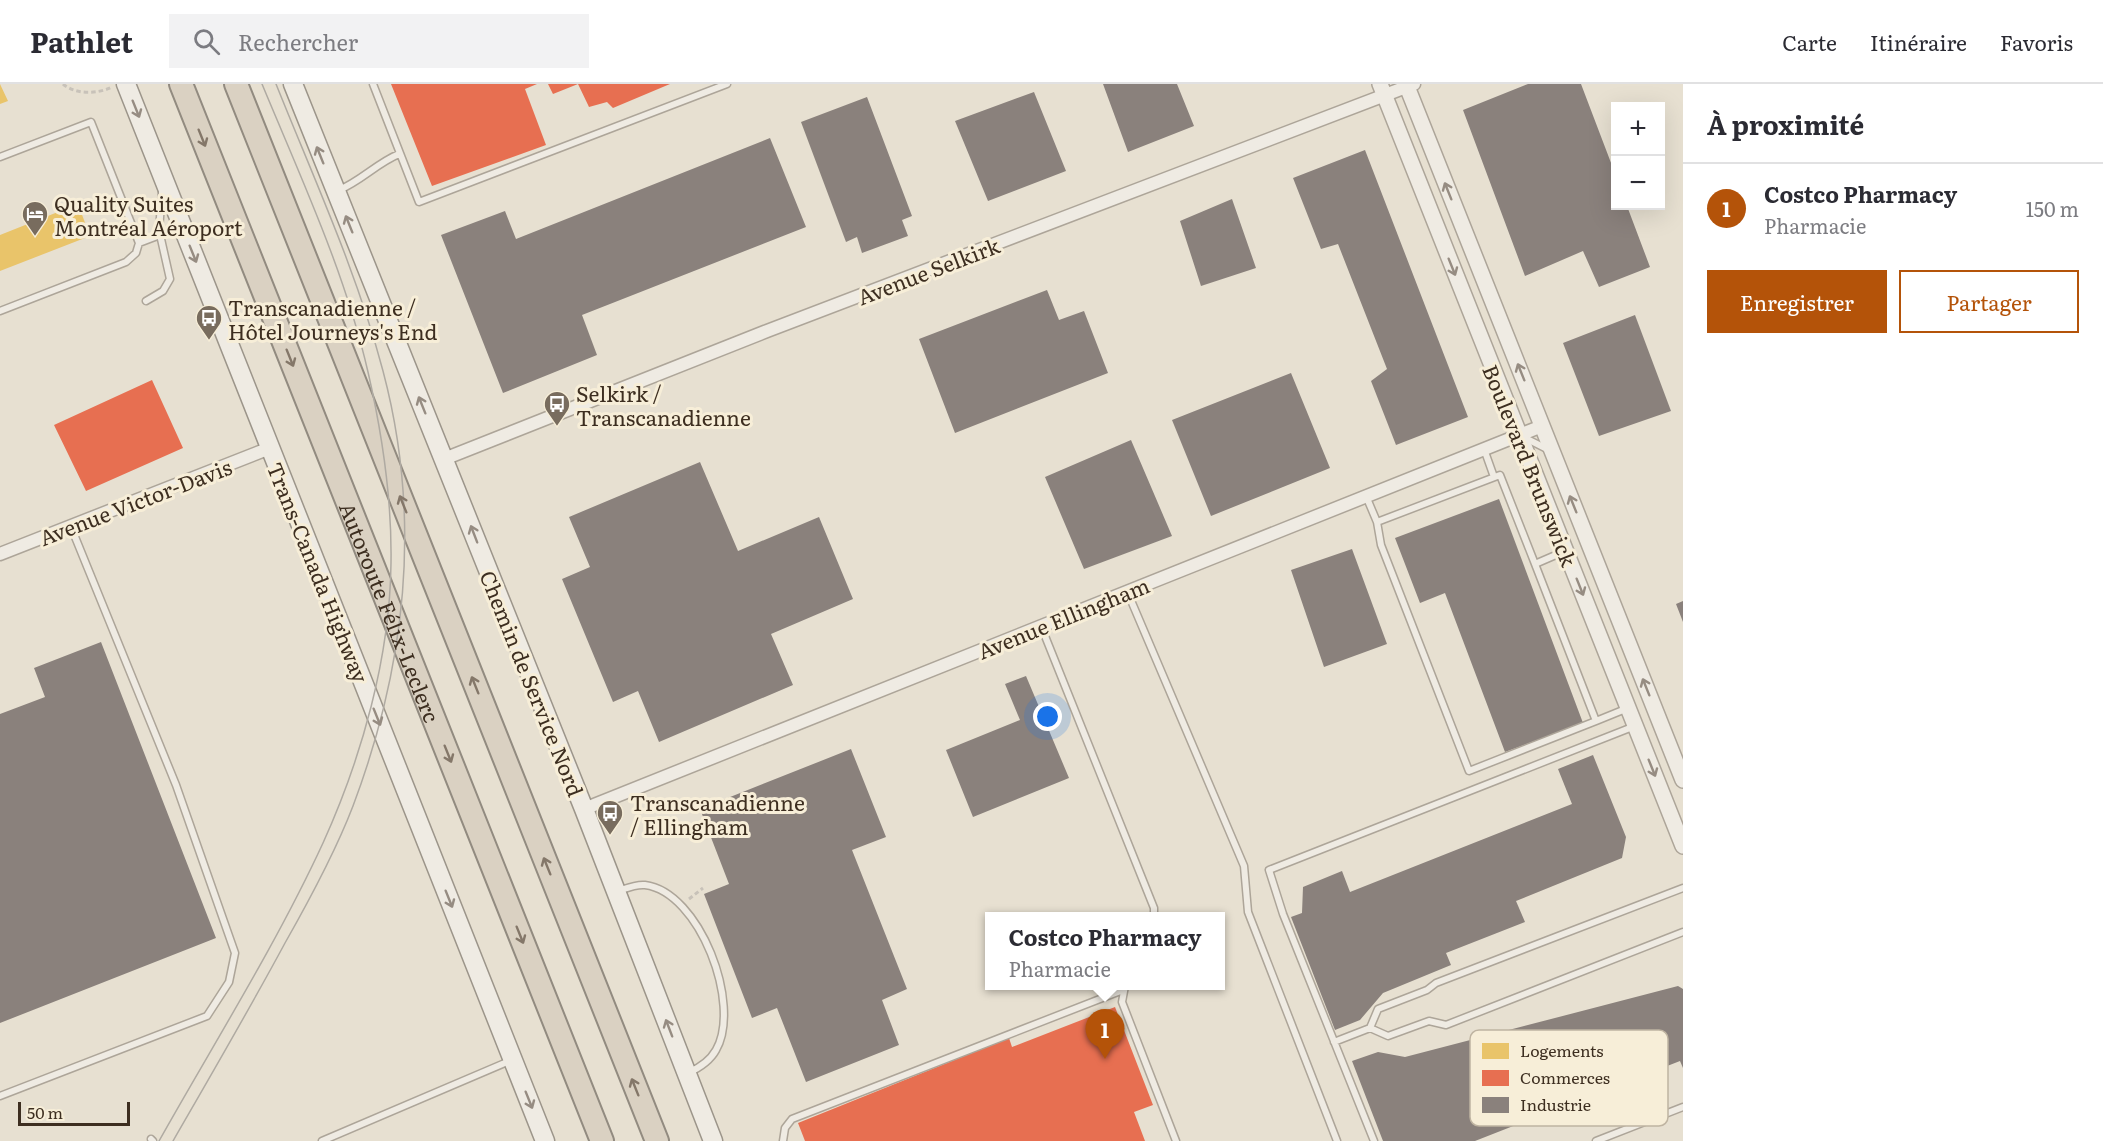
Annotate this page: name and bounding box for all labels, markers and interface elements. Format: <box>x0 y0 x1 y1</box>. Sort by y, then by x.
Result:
search box <box>169 14 589 68</box>
text: Pathlet <box>30 20 133 62</box>
icon: search <box>190 25 223 58</box>
text: Rechercher <box>238 25 358 58</box>
text: Carte <box>1782 26 1837 57</box>
text: Itinéraire <box>1870 26 1967 57</box>
text: Favoris <box>2000 26 2073 57</box>
one-way arrow <box>131 100 142 118</box>
map controls <box>1611 102 1665 210</box>
button: + <box>1611 102 1665 156</box>
text: À proximité <box>1707 104 1864 143</box>
one-way arrow <box>197 129 208 147</box>
one-way arrow <box>314 146 325 164</box>
button: − <box>1611 156 1665 210</box>
text: Costco Pharmacy <box>1764 177 1957 210</box>
one-way arrow <box>1442 182 1453 201</box>
place label: Quality Suites Montréal Aéroport <box>54 187 243 242</box>
text: 1 <box>1722 193 1731 223</box>
text: 150 m <box>2026 193 2079 223</box>
hotel icon: Quality Suites Montréal Aéroport <box>20 199 50 237</box>
text: Pharmacie <box>1764 210 1866 240</box>
one-way arrow <box>343 216 354 234</box>
street label: Avenue Selkirk <box>852 229 1004 311</box>
one-way arrow <box>188 244 199 263</box>
one-way arrow <box>1447 257 1458 276</box>
button: Enregistrer <box>1707 270 1887 333</box>
button: Partager <box>1899 270 2079 333</box>
place label: Transcanadienne / Hôtel Journeys's End <box>228 291 437 346</box>
bus stop icon: Transcanadienne / Hôtel Journeys's End <box>194 303 224 341</box>
one-way arrow <box>285 349 296 367</box>
street label: Boulevard Brunswick <box>1476 359 1586 571</box>
one-way arrow <box>1514 363 1525 382</box>
place label: Selkirk / Transcanadienne <box>576 377 751 432</box>
bus stop icon: Selkirk / Transcanadienne <box>542 389 572 427</box>
one-way arrow <box>416 396 427 415</box>
street label: Avenue Victor-Davis <box>34 450 236 552</box>
street label: Trans-Canada Highway <box>261 457 378 688</box>
one-way arrow <box>397 495 408 514</box>
one-way arrow <box>1567 495 1578 513</box>
street label: Autoroute Félix-Leclerc <box>333 497 449 726</box>
one-way arrow <box>467 525 478 544</box>
street label: Chemin de Service Nord <box>473 565 593 801</box>
street label: Avenue Ellingham <box>972 568 1154 666</box>
one-way arrow <box>1575 578 1586 596</box>
one-way arrow <box>469 677 480 695</box>
one-way arrow <box>1640 678 1651 696</box>
your location <box>1033 702 1062 731</box>
one-way arrow <box>372 708 383 726</box>
one-way arrow <box>443 744 454 763</box>
one-way arrow <box>1647 759 1658 777</box>
place label: Transcanadienne / Ellingham <box>630 786 805 841</box>
bus stop icon: Transcanadienne / Ellingham <box>595 798 625 836</box>
one-way arrow <box>541 858 552 876</box>
one-way arrow <box>444 889 455 907</box>
popup <box>985 912 1225 990</box>
text: Costco Pharmacy <box>1008 920 1202 953</box>
one-way arrow <box>515 925 526 944</box>
text: Pharmacie <box>1008 953 1111 983</box>
pin: 1 <box>1086 1010 1124 1059</box>
one-way arrow <box>663 1019 674 1037</box>
legend <box>1470 1030 1668 1126</box>
text: Logements <box>1520 1038 1603 1062</box>
text: Commerces <box>1520 1065 1610 1089</box>
one-way arrow <box>629 1078 640 1096</box>
one-way arrow <box>524 1090 535 1109</box>
text: Industrie <box>1520 1092 1591 1116</box>
scale bar <box>18 1099 130 1126</box>
text: 50 m <box>27 1100 63 1124</box>

